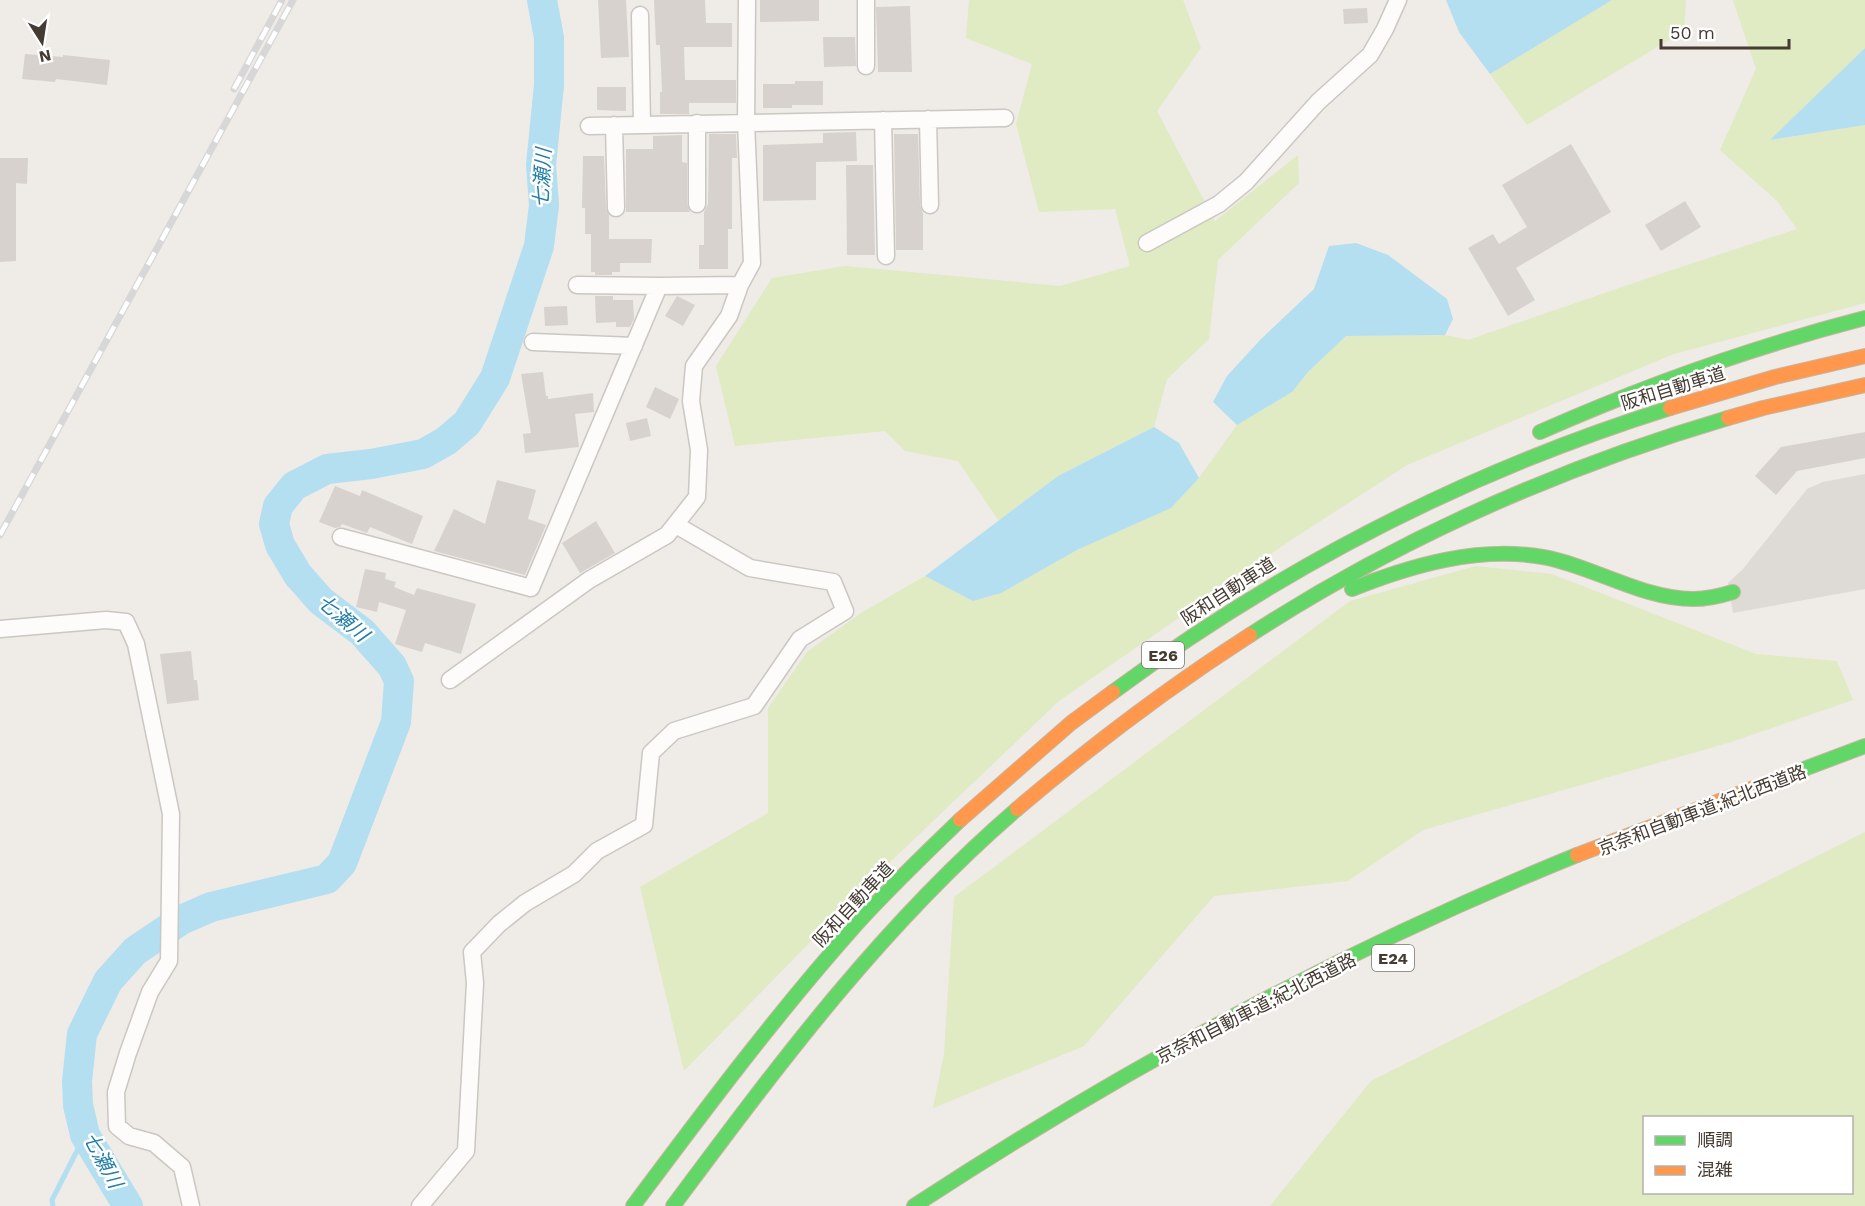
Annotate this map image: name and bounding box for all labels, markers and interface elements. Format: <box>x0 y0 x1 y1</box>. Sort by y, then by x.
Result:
north arrow <box>12 12 72 72</box>
scale bar <box>1661 12 1788 50</box>
text: 50 m <box>1670 22 1715 43</box>
text: N <box>37 46 53 67</box>
water label: 七瀬川 <box>528 145 556 209</box>
street label: 阪和自動車道 <box>1618 362 1728 414</box>
street label: 阪和自動車道 <box>1177 553 1279 629</box>
water label: 七瀬川 <box>312 589 375 648</box>
road number: E26 <box>1142 642 1184 668</box>
street label: 京奈和自動車道;紀北西道路 <box>1595 761 1809 859</box>
street label: 阪和自動車道 <box>808 857 898 951</box>
road number: E24 <box>1372 945 1414 971</box>
street label: 京奈和自動車道;紀北西道路 <box>1153 948 1359 1068</box>
legend <box>1643 1116 1853 1194</box>
water label: 七瀬川 <box>78 1128 129 1194</box>
text: 順調 <box>1697 1129 1733 1150</box>
text: 混雑 <box>1697 1159 1733 1180</box>

